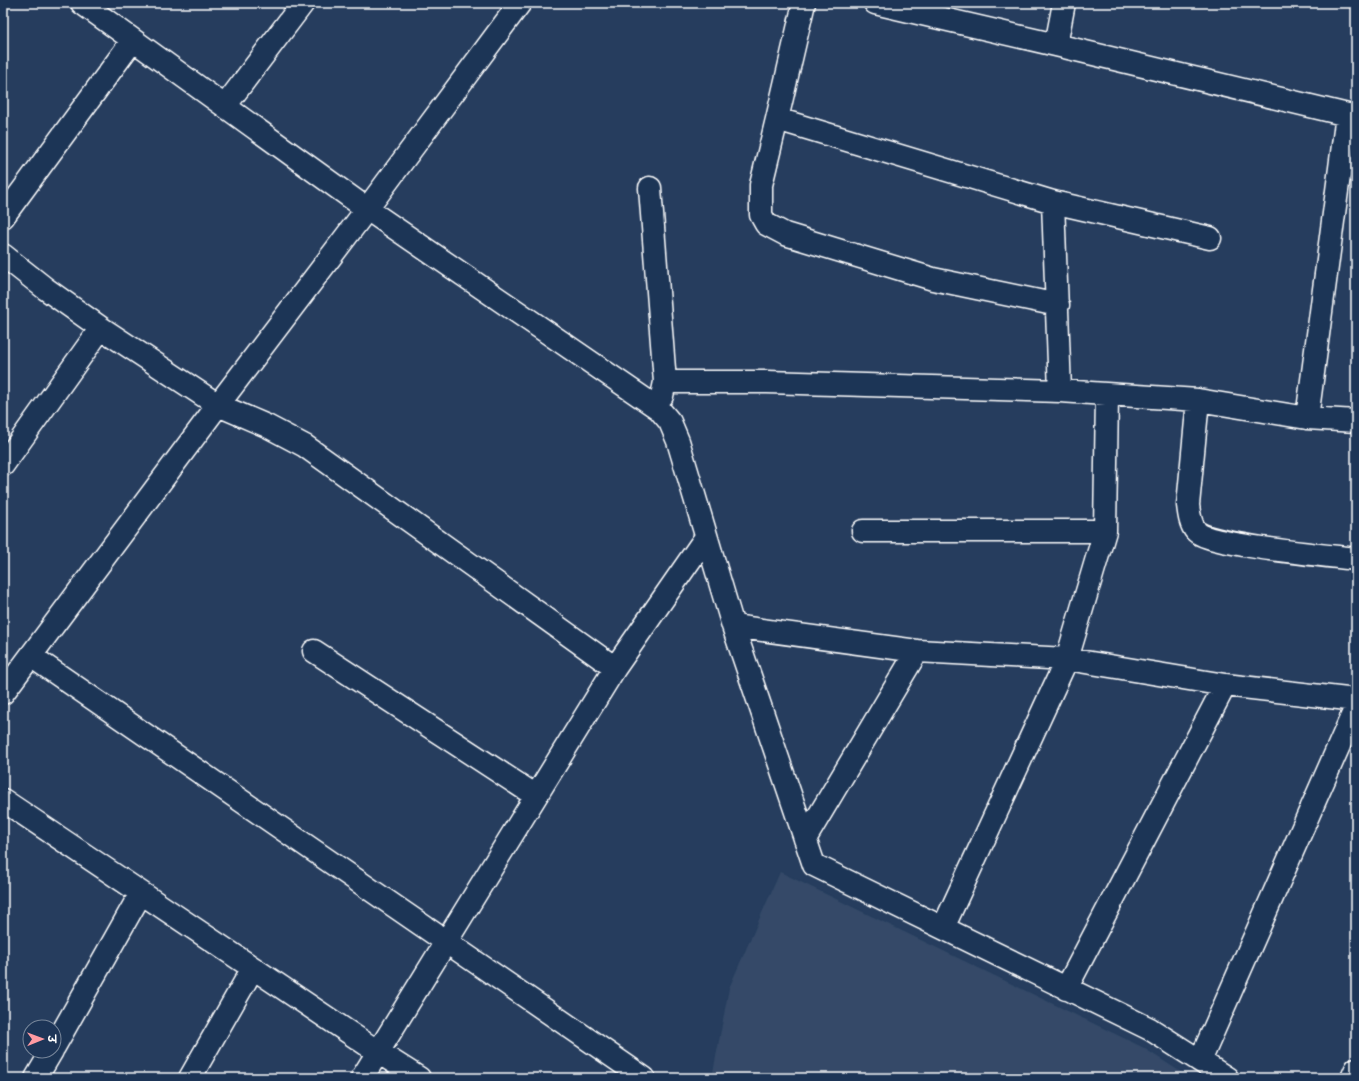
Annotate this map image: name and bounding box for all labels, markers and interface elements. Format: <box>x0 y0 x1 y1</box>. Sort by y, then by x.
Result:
north arrow <box>22 1019 62 1059</box>
text: उ <box>45 1034 59 1044</box>

